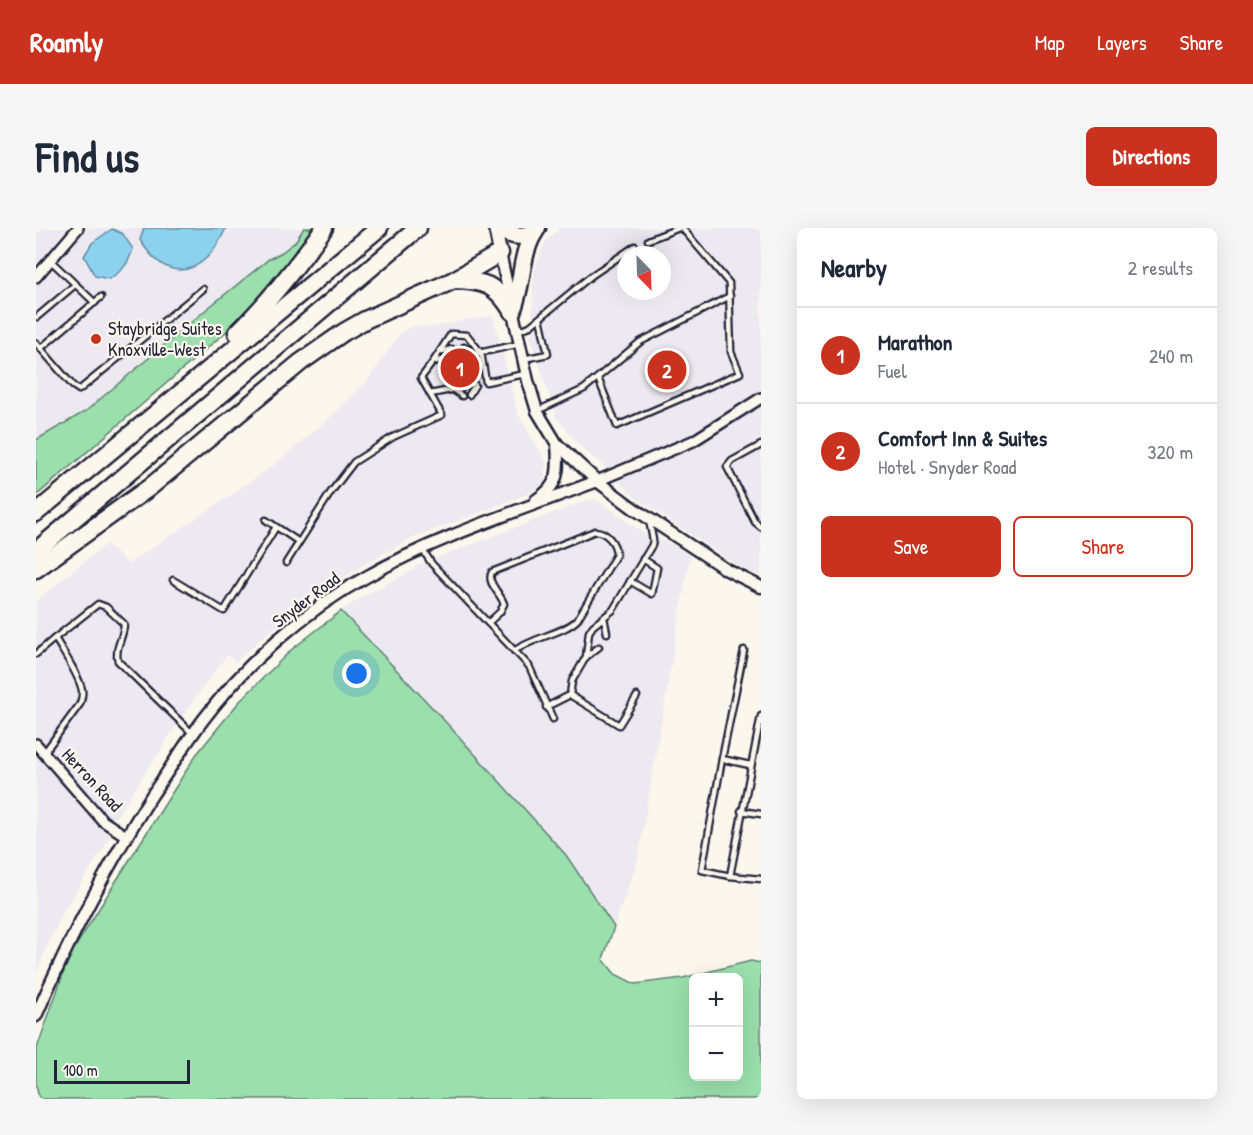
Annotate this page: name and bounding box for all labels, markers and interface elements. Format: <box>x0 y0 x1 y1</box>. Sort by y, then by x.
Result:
text: Roamly <box>30 23 103 61</box>
text: Map <box>1035 28 1064 57</box>
text: Layers <box>1097 28 1147 57</box>
text: Share <box>1180 28 1223 57</box>
button: Directions <box>1086 127 1217 186</box>
text: Find us <box>36 128 139 185</box>
north arrow <box>617 246 671 300</box>
text: Nearby <box>821 250 887 285</box>
text: 2 results <box>1128 254 1193 281</box>
place label: Staybridge Suites Knoxville-West <box>108 316 222 362</box>
text: Marathon <box>878 327 952 357</box>
marker: Staybridge Suites Knoxville-West <box>89 332 103 346</box>
text: 1 <box>837 342 844 369</box>
text: 240 m <box>1149 342 1193 369</box>
pin: 1 <box>440 346 480 390</box>
pin: 2 <box>648 348 686 392</box>
text: Fuel <box>878 357 907 384</box>
text: Comfort Inn & Suites <box>878 423 1047 453</box>
text: 2 <box>836 438 845 465</box>
text: 320 m <box>1148 438 1193 465</box>
text: Hotel · Snyder Road <box>878 453 1016 480</box>
button: Save <box>821 516 1001 577</box>
button: Share <box>1013 516 1193 577</box>
street label: Snyder Road <box>267 566 345 633</box>
your location <box>342 659 371 688</box>
street label: Herron Road <box>56 742 128 817</box>
map controls <box>689 973 743 1081</box>
button: + <box>689 973 743 1027</box>
button: − <box>689 1027 743 1081</box>
scale bar <box>54 1057 190 1084</box>
text: 100 m <box>63 1059 98 1081</box>

